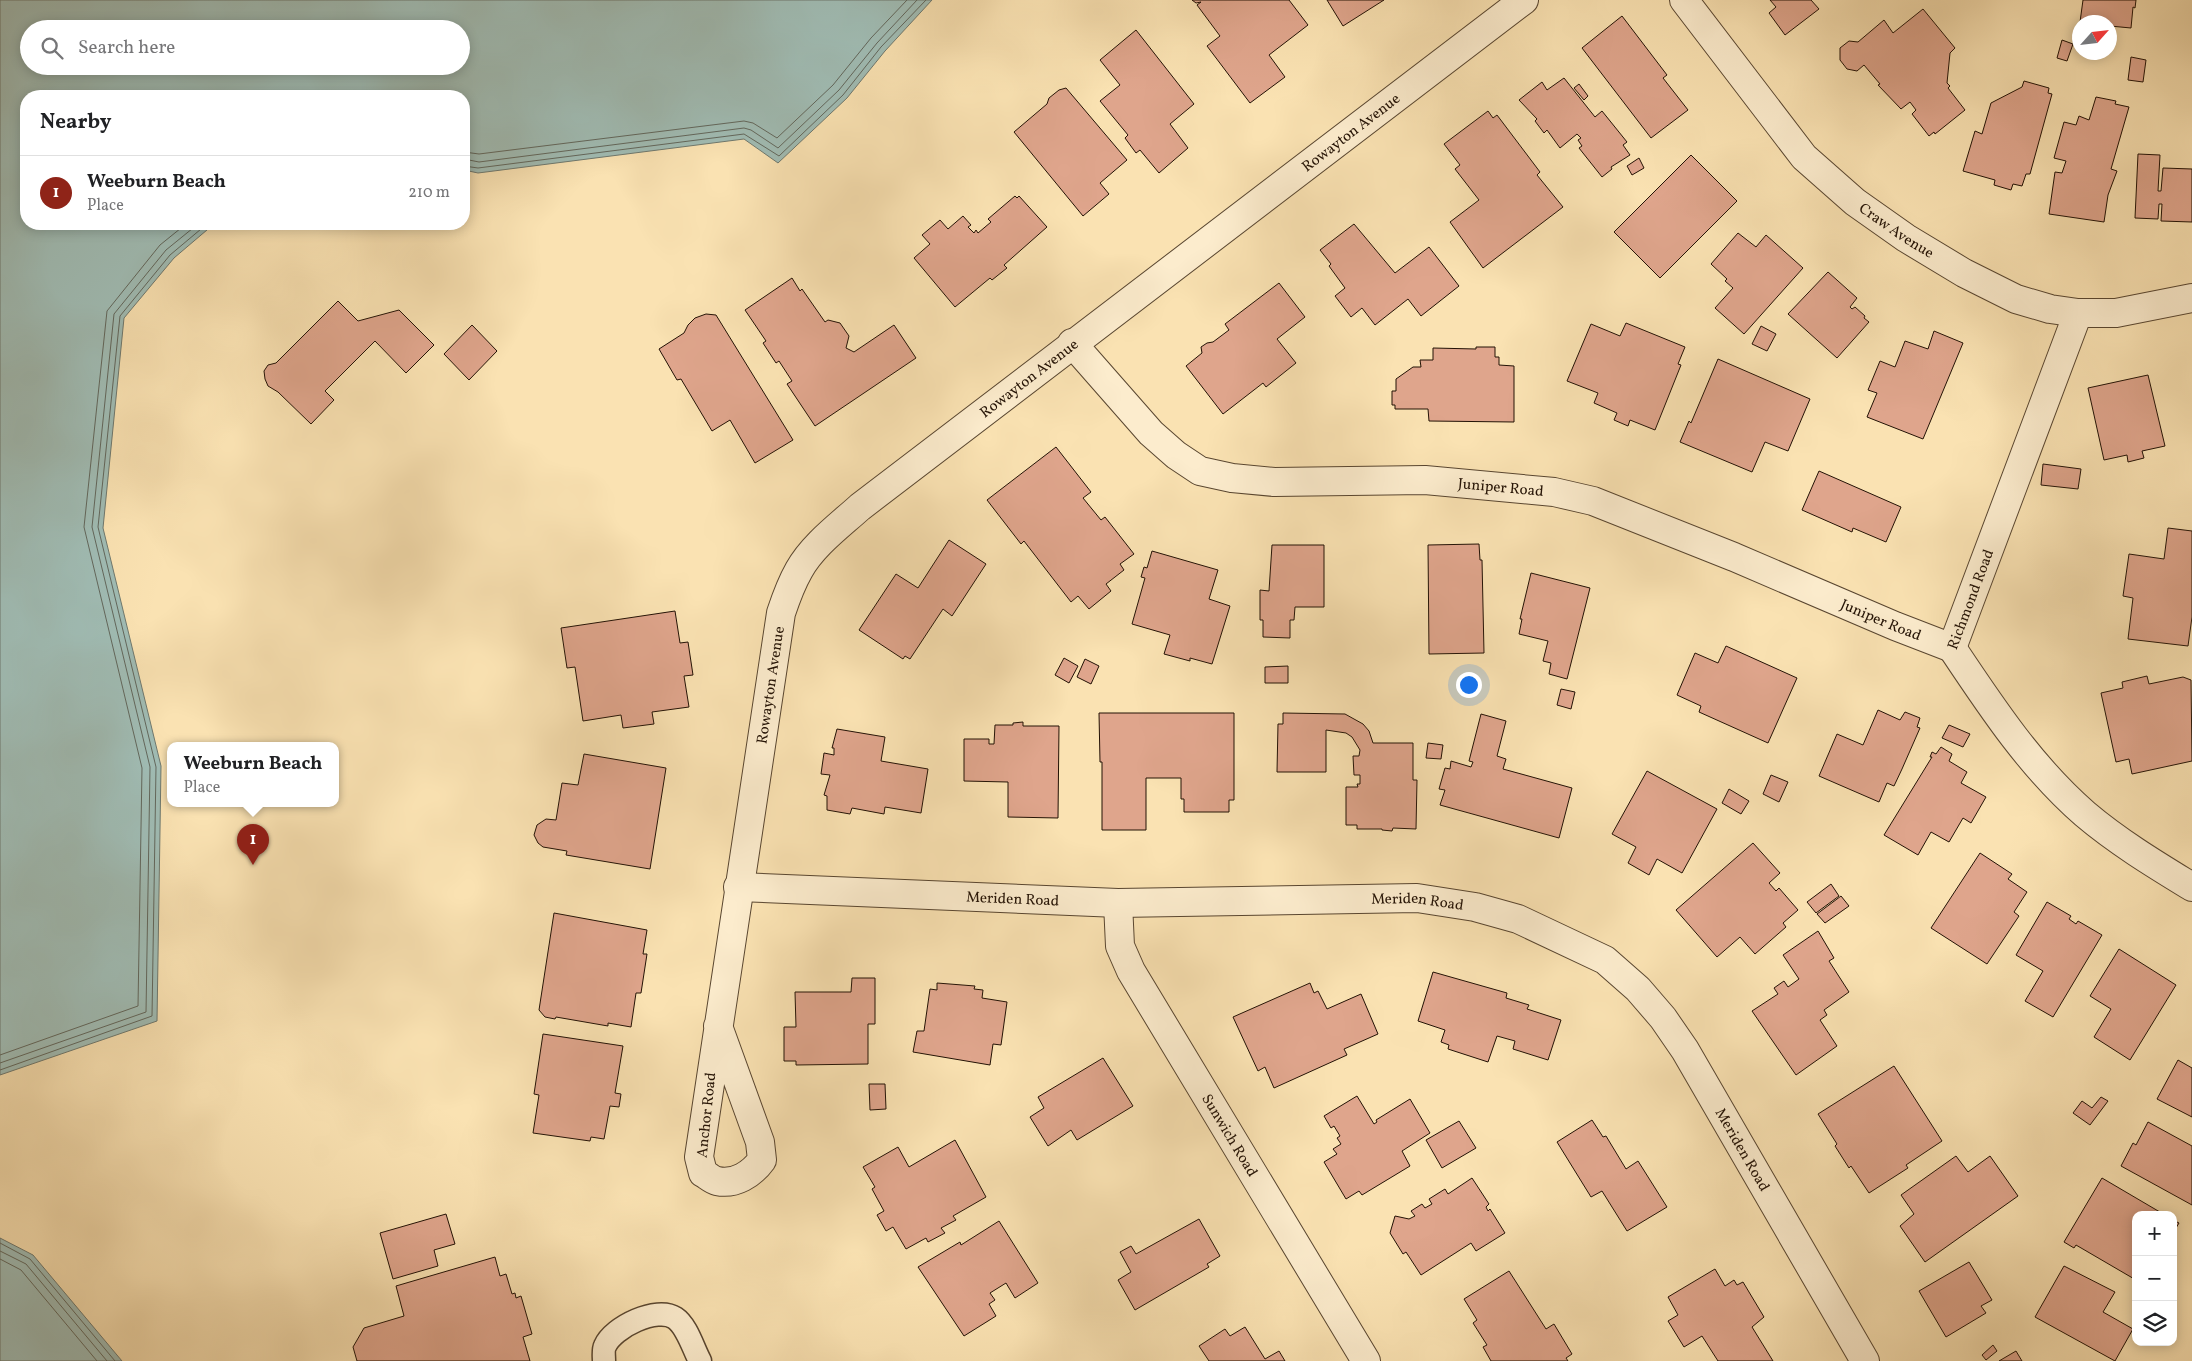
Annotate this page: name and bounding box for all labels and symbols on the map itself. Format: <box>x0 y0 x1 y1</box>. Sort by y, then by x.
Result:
north arrow <box>2072 15 2117 60</box>
street label: Rowayton Avenue <box>1298 89 1405 178</box>
street label: Craw Avenue <box>1854 199 1937 264</box>
street label: Rowayton Avenue <box>976 335 1083 424</box>
street label: Juniper Road <box>1457 474 1544 503</box>
street label: Richmond Road <box>1943 547 2000 653</box>
street label: Juniper Road <box>1837 595 1924 647</box>
street label: Rowayton Avenue <box>752 625 791 746</box>
your location <box>1456 672 1482 698</box>
pin: 1 <box>237 824 269 865</box>
street label: Meriden Road <box>966 888 1060 913</box>
street label: Meriden Road <box>1371 889 1465 917</box>
street label: Anchor Road <box>693 1071 722 1159</box>
street label: Sunwich Road <box>1196 1090 1262 1181</box>
street label: Meriden Road <box>1709 1105 1774 1196</box>

